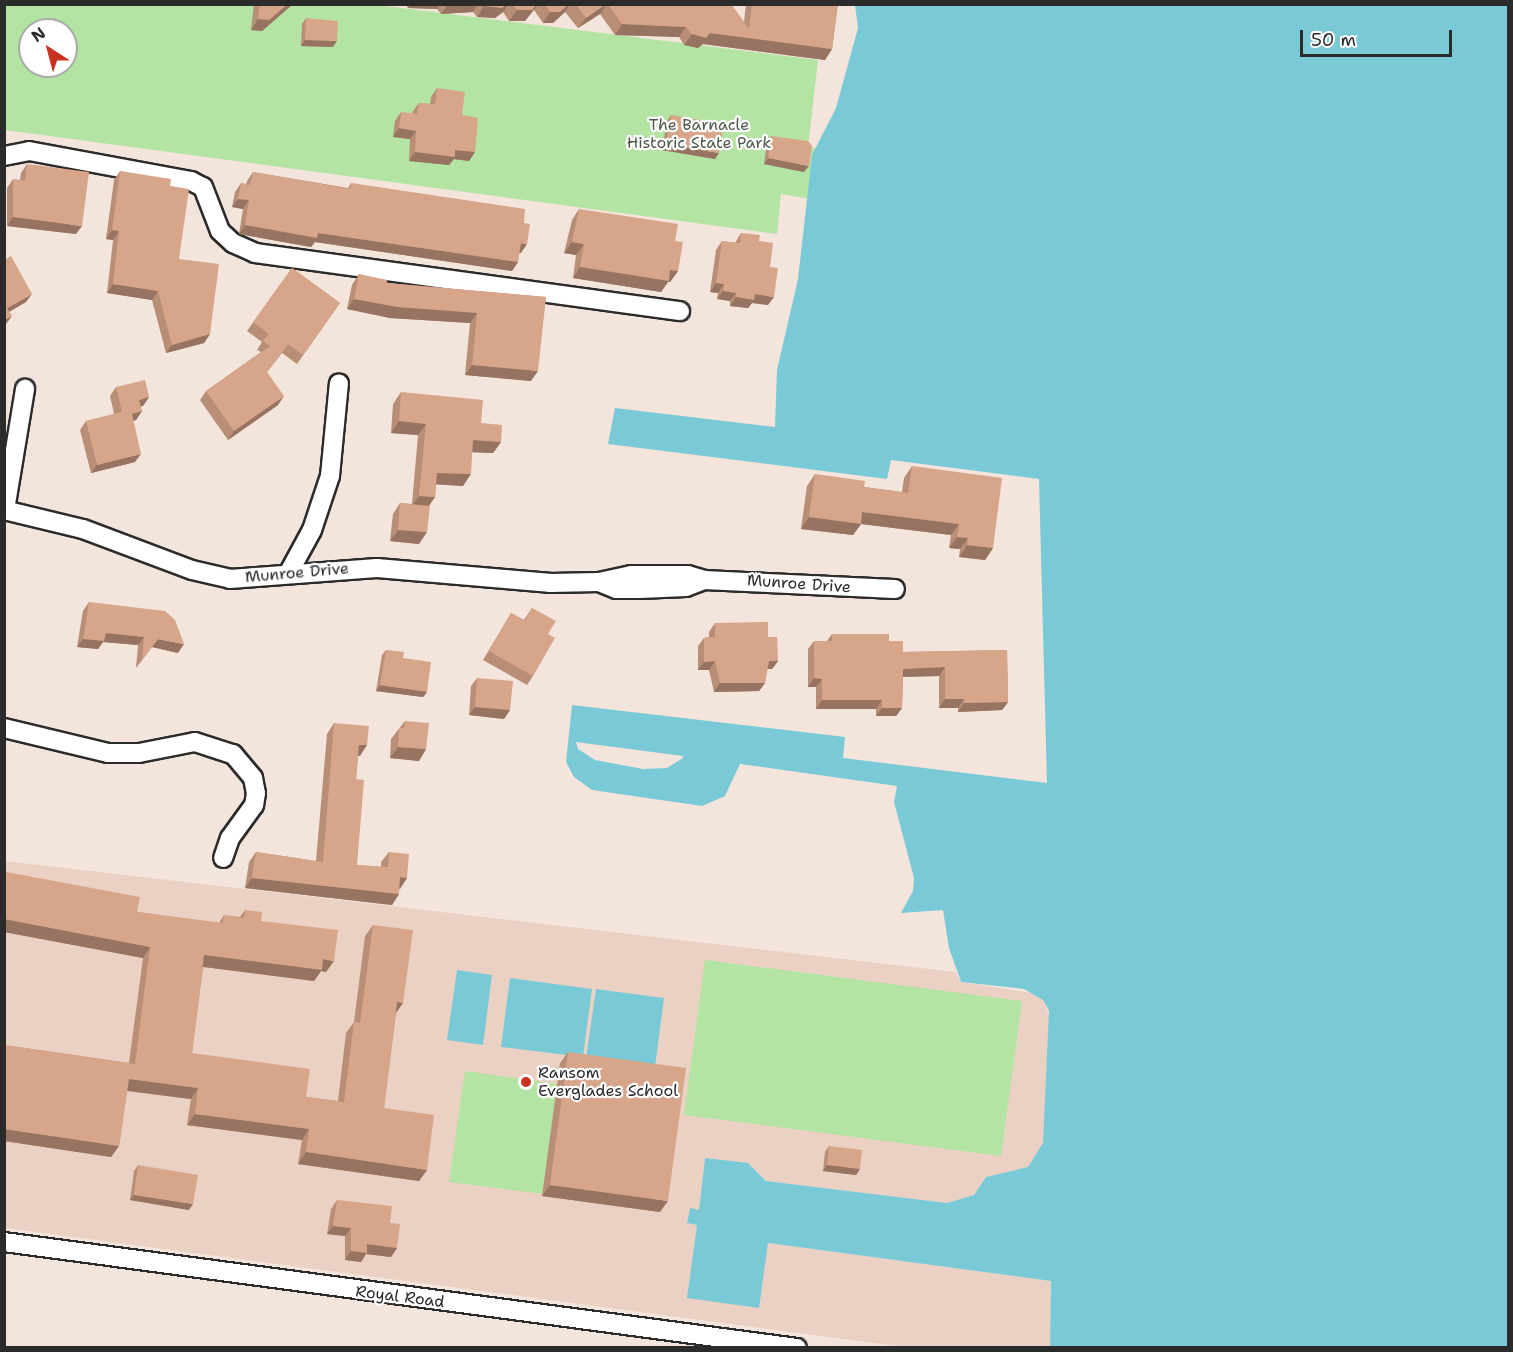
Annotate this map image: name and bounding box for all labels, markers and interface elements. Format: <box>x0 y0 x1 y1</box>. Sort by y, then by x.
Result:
north arrow <box>18 18 78 78</box>
scale bar <box>1303 18 1454 56</box>
text: N <box>27 22 50 47</box>
text: 50 m <box>1311 28 1356 52</box>
park label: The Barnacle Historic State Park <box>627 115 771 153</box>
street label: Munroe Drive <box>244 559 350 587</box>
street label: Munroe Drive <box>746 571 852 597</box>
place label: Ransom Everglades School <box>538 1063 678 1101</box>
marker: Ransom Everglades School <box>519 1075 533 1089</box>
street label: Royal Road <box>354 1282 446 1312</box>

